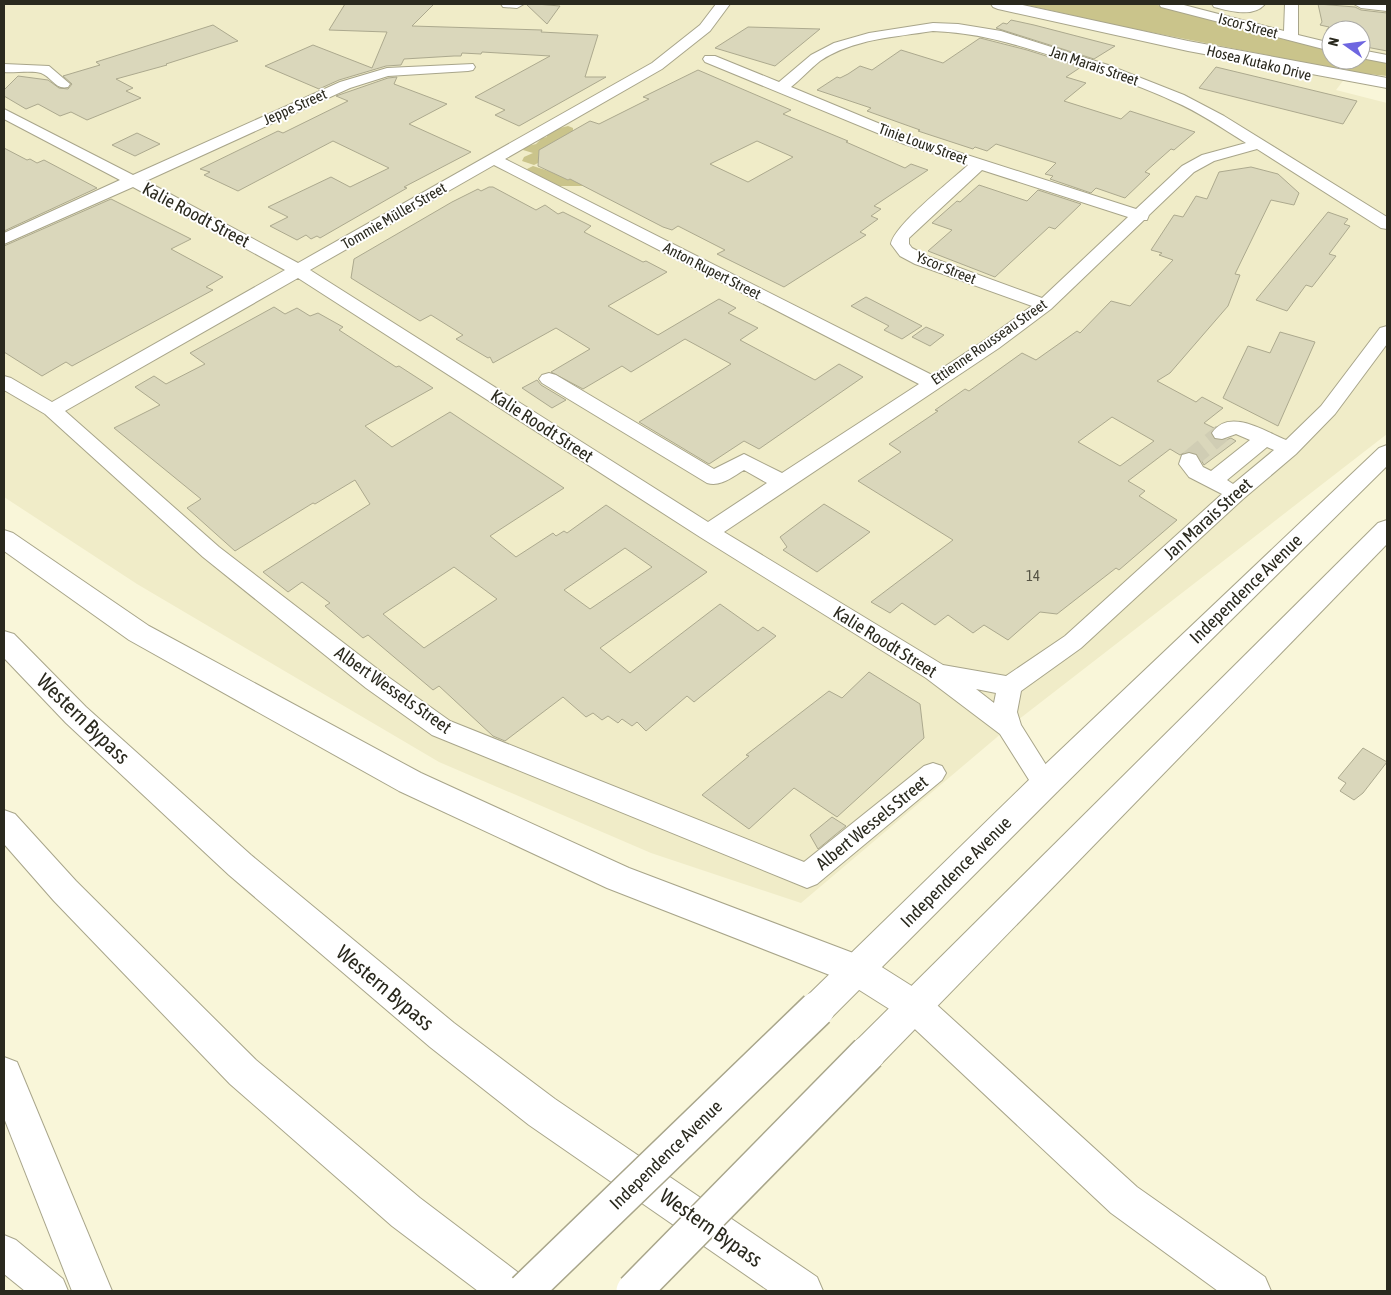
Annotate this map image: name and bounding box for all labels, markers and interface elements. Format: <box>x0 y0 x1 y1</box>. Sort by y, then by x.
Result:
street label: Iscor Street <box>1216 9 1280 42</box>
north arrow <box>1321 20 1371 70</box>
text: N <box>1325 36 1342 48</box>
street label: Hosea Kutako Drive <box>1205 41 1313 84</box>
street label: Jan Marais Street <box>1047 42 1141 89</box>
street label: Jeppe Street <box>260 85 329 128</box>
street label: Tinie Louw Street <box>876 120 970 167</box>
street label: Kalie Roodt Street <box>139 178 253 252</box>
street label: Tommie Müller Street <box>338 179 449 252</box>
street label: Anton Rupert Street <box>661 239 764 303</box>
street label: Yscor Street <box>914 248 979 287</box>
street label: Ettienne Rousseau Street <box>928 295 1050 388</box>
street label: Kalie Roodt Street <box>487 385 597 467</box>
street label: Jan Marais Street <box>1159 474 1256 564</box>
street label: Independence Avenue <box>1185 530 1306 648</box>
house number: 14 <box>1026 567 1040 584</box>
street label: Kalie Roodt Street <box>830 601 941 682</box>
street label: Albert Wessels Street <box>331 641 456 738</box>
street label: Western Bypass <box>32 668 135 768</box>
street label: Albert Wessels Street <box>812 771 932 874</box>
street label: Independence Avenue <box>896 812 1015 931</box>
street label: Western Bypass <box>332 940 439 1035</box>
street label: Independence Avenue <box>605 1096 726 1214</box>
street label: Western Bypass <box>656 1183 767 1271</box>

